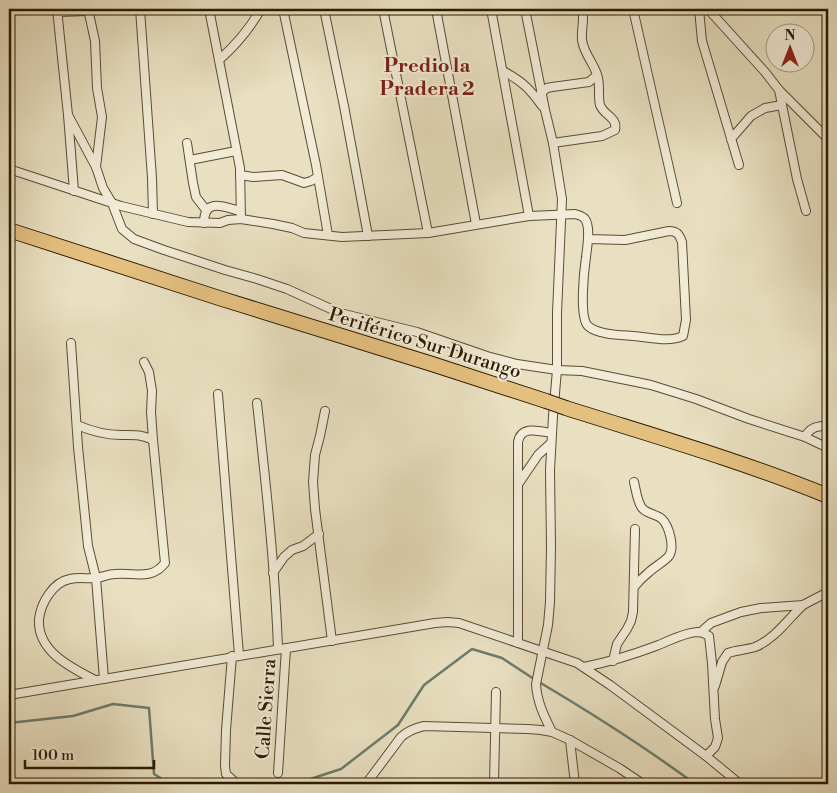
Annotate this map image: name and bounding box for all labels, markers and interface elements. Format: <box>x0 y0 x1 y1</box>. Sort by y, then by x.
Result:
north arrow <box>764 22 814 72</box>
text: N <box>784 27 796 45</box>
district label: Predio la Pradera 2 <box>380 54 474 102</box>
street label: Periférico Sur Durango <box>326 302 524 384</box>
street label: Calle Sierra <box>251 658 282 760</box>
scale bar <box>25 738 154 770</box>
text: 100 m <box>32 746 74 765</box>

